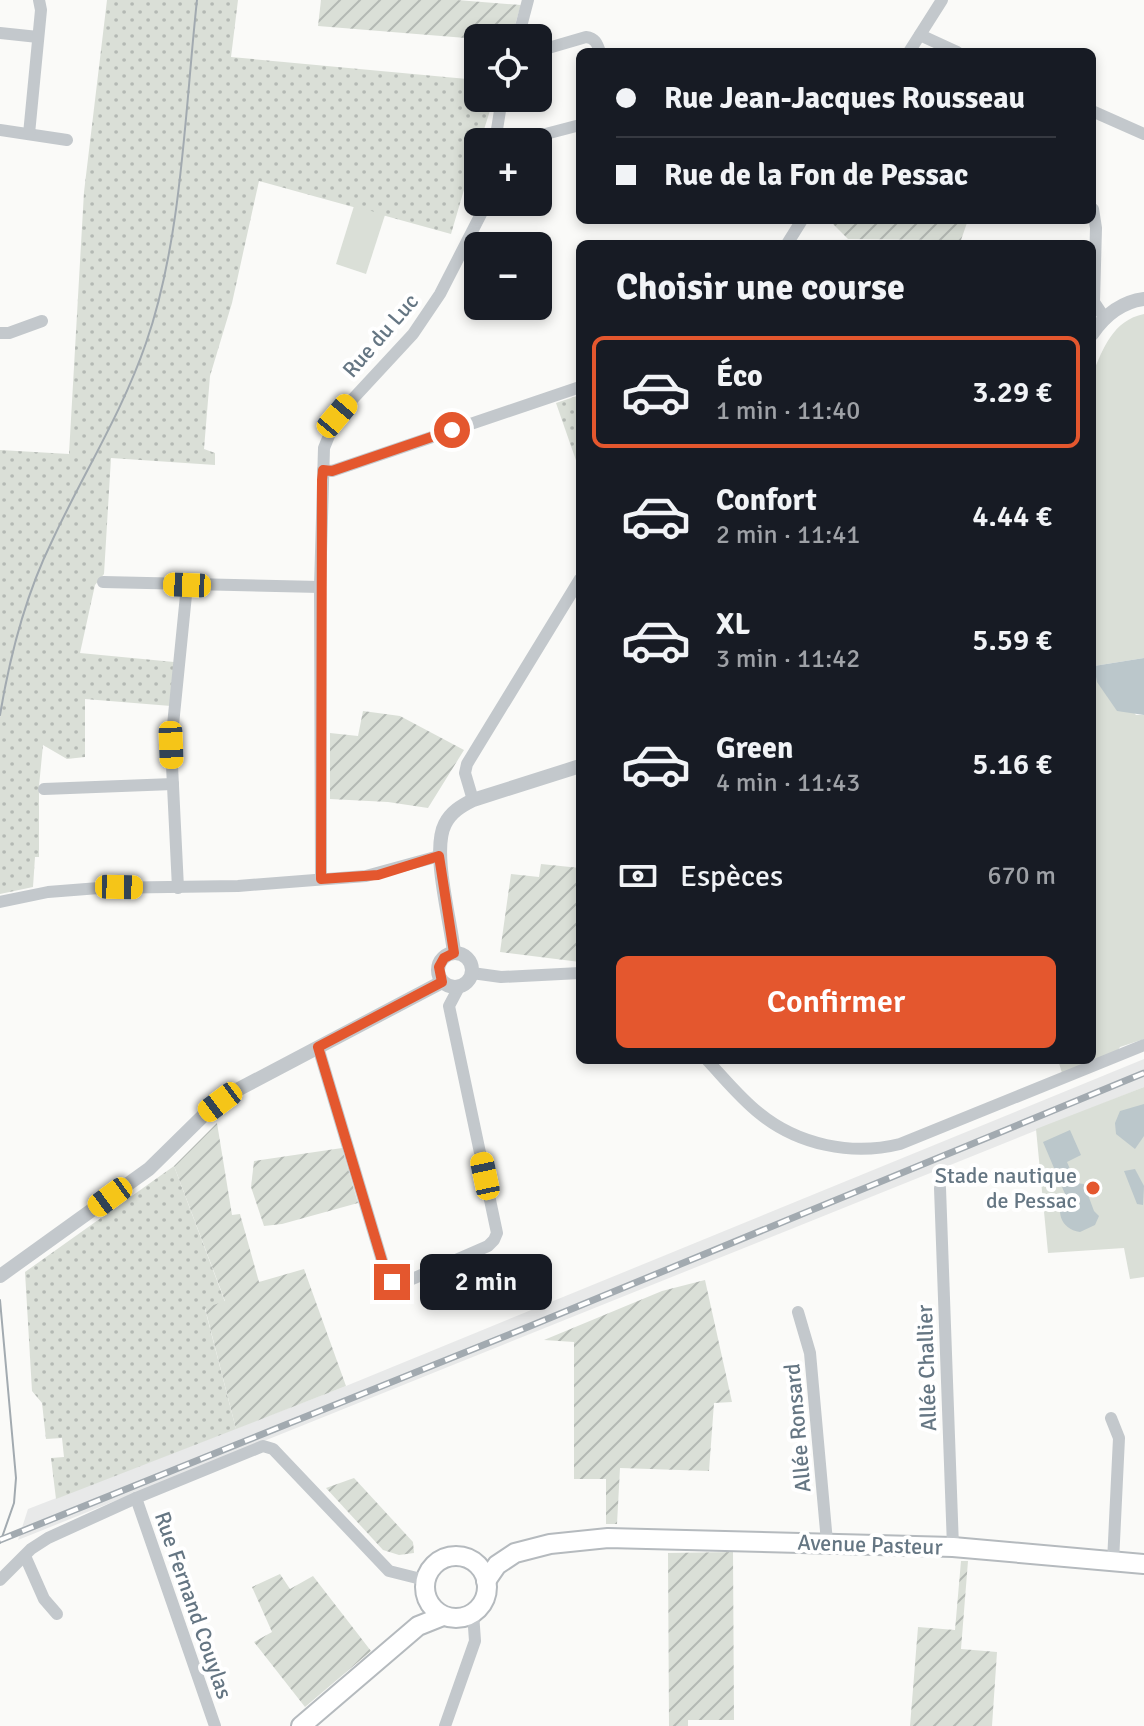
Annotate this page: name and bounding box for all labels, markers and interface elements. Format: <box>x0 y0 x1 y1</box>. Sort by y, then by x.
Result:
map controls <box>464 24 552 320</box>
button: locate <box>464 24 552 112</box>
text: Rue Jean-Jacques Rousseau <box>664 80 1025 117</box>
button: + <box>464 128 552 216</box>
text: Rue de la Fon de Pessac <box>664 157 968 194</box>
button: − <box>464 232 552 320</box>
text: Choisir une course <box>616 265 905 310</box>
street label: Rue du Luc <box>337 288 424 383</box>
icon: car <box>620 356 692 428</box>
text: Éco <box>716 358 763 395</box>
text: 3.29 € <box>972 374 1052 411</box>
car <box>312 390 362 442</box>
text: 1 min · 11:40 <box>716 395 860 427</box>
route start <box>434 412 470 448</box>
icon: car <box>620 480 692 552</box>
text: Confort <box>716 482 817 519</box>
text: 4.44 € <box>972 498 1052 535</box>
text: 2 min · 11:41 <box>716 519 860 551</box>
car <box>163 572 211 598</box>
icon: car <box>620 604 692 676</box>
text: XL <box>716 606 750 643</box>
text: 5.59 € <box>972 622 1052 659</box>
text: 3 min · 11:42 <box>716 643 860 675</box>
car <box>158 721 184 769</box>
icon: car <box>620 728 692 800</box>
text: Green <box>716 730 793 767</box>
text: 5.16 € <box>972 746 1052 783</box>
text: 4 min · 11:43 <box>716 767 860 799</box>
icon: cash <box>616 854 660 898</box>
text: Espèces <box>680 858 783 895</box>
text: 670 m <box>987 860 1056 892</box>
car <box>95 875 143 899</box>
button: Confirmer <box>616 956 1056 1048</box>
car <box>194 1078 246 1126</box>
car <box>468 1150 502 1202</box>
place label: Stade nautique de Pessac <box>935 1162 1077 1214</box>
car <box>84 1173 136 1221</box>
marker: Stade nautique de Pessac <box>1084 1179 1102 1197</box>
callout: 2 min <box>420 1254 552 1310</box>
route end <box>374 1264 410 1300</box>
text: 2 min <box>455 1266 517 1298</box>
street label: Allée Challier <box>911 1304 942 1432</box>
street label: Allée Ronsard <box>778 1362 817 1494</box>
street label: Rue Fernand Couylas <box>149 1508 238 1702</box>
street label: Avenue Pasteur <box>797 1528 943 1561</box>

